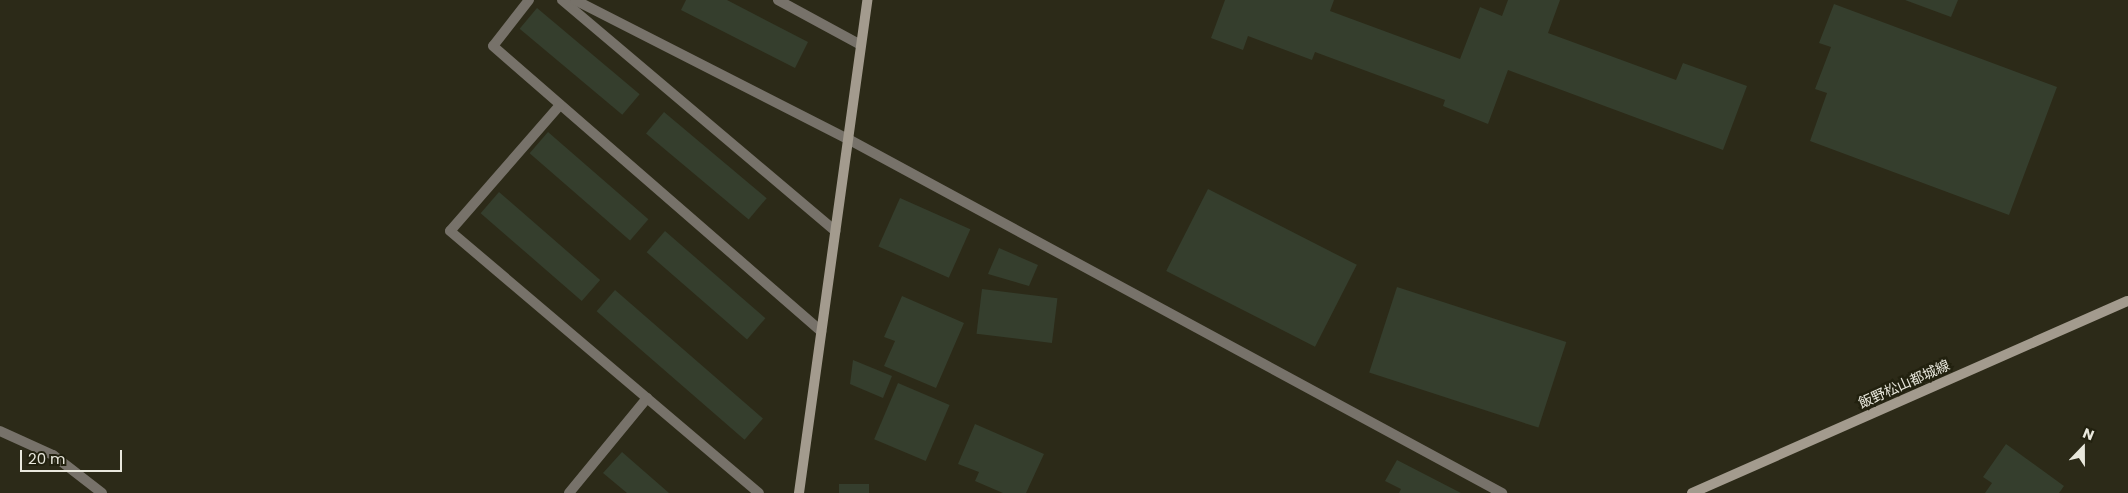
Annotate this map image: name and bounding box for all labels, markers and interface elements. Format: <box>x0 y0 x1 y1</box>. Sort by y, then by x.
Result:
street label: 飯野松山都城線 <box>1856 356 1952 412</box>
north arrow <box>2058 423 2108 473</box>
text: N <box>2080 423 2097 445</box>
scale bar <box>22 440 125 472</box>
text: 20 m <box>28 448 66 469</box>

